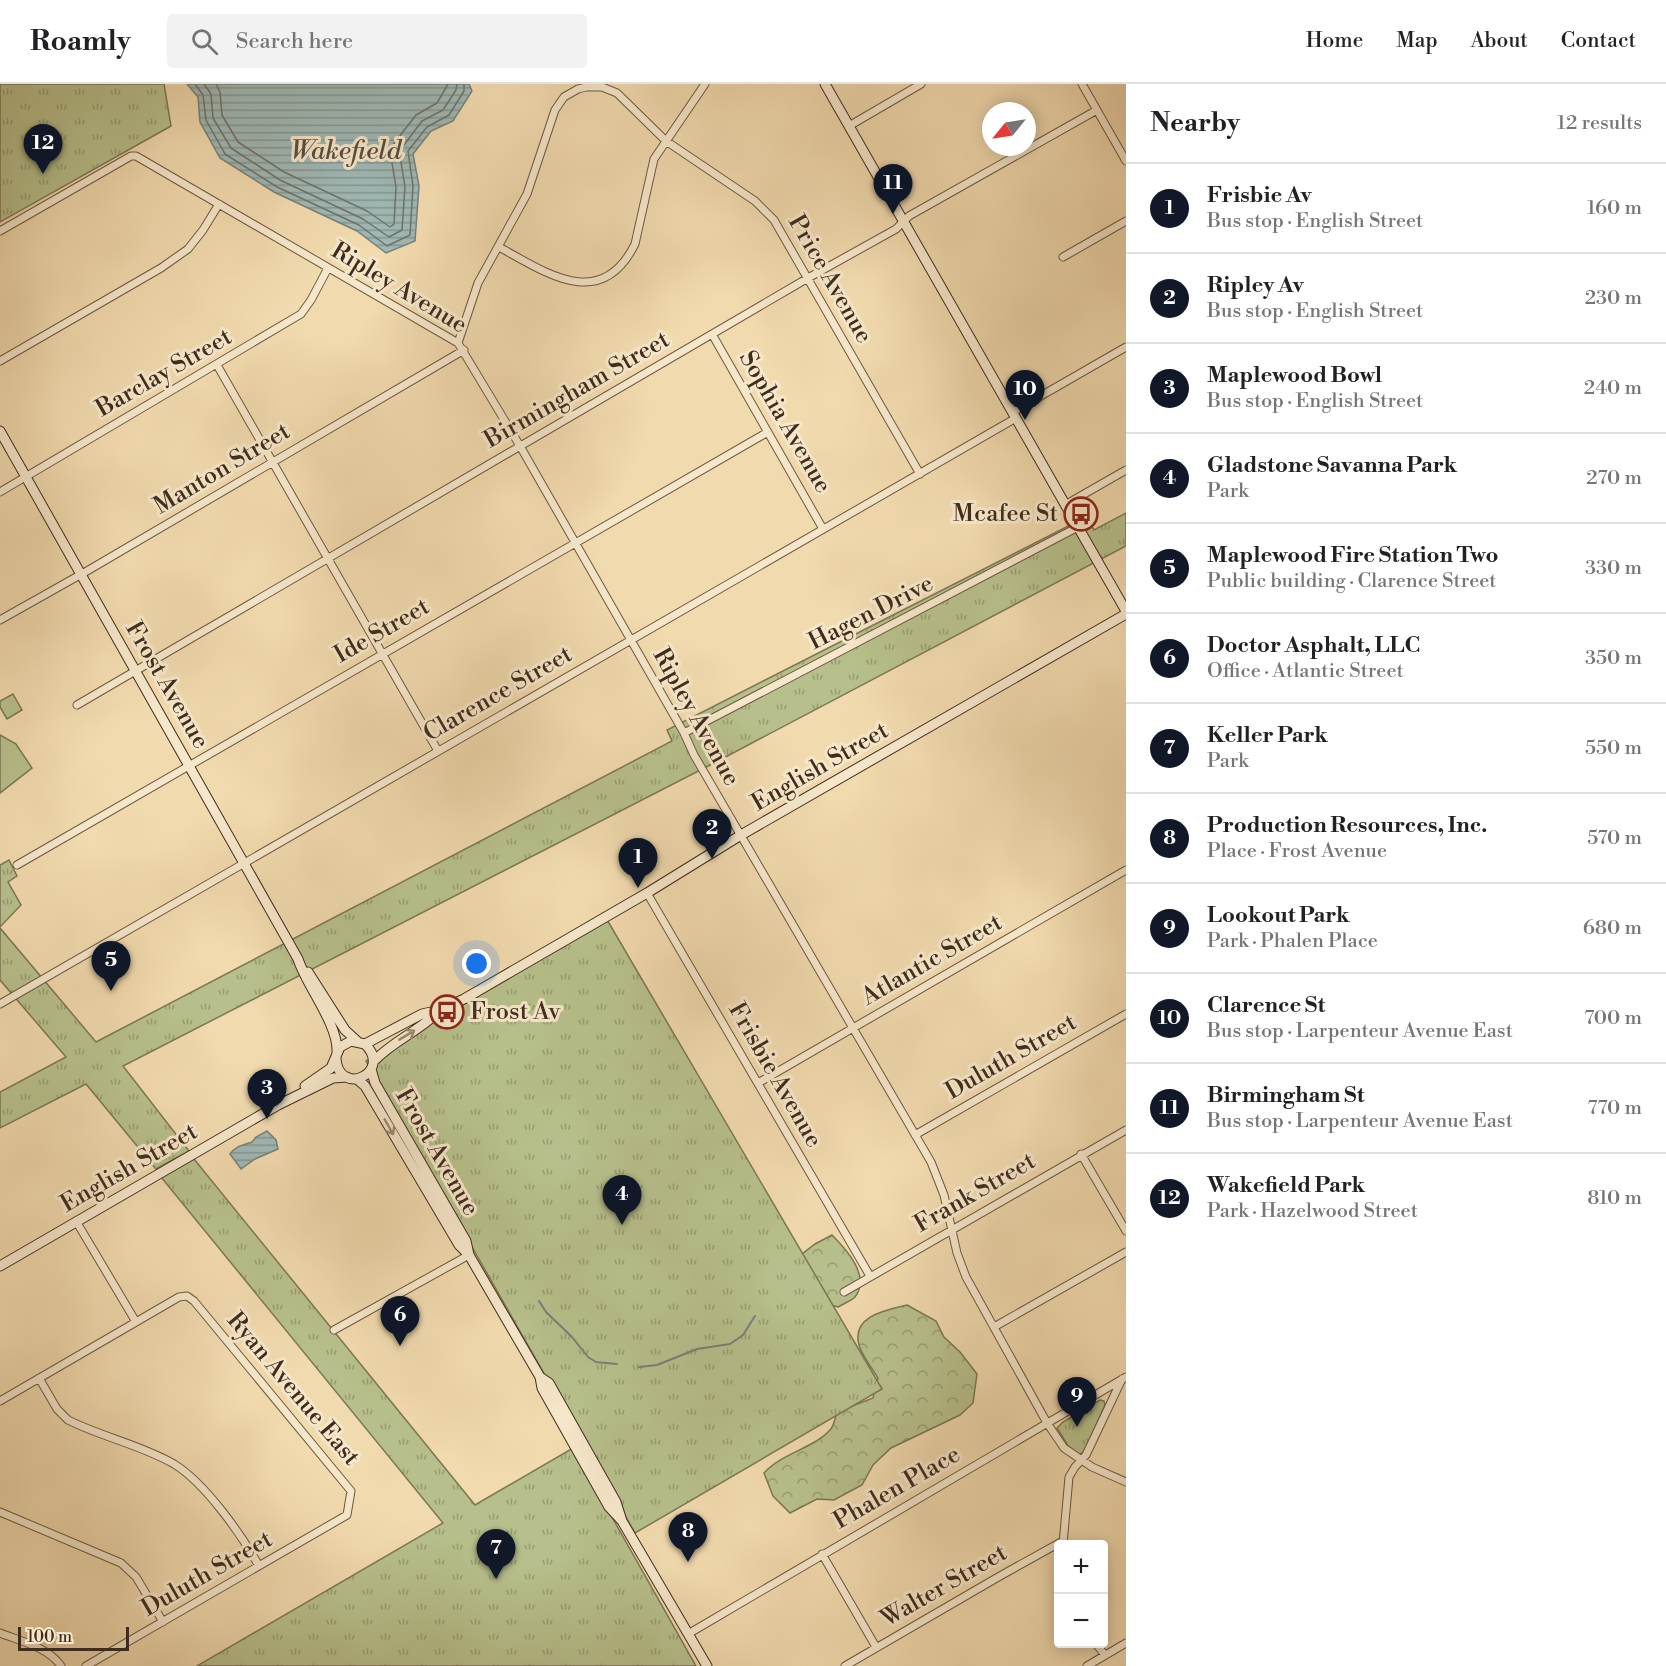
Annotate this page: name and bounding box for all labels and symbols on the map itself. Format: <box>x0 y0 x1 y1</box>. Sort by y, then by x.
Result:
north arrow <box>982 102 1036 156</box>
pin: 12 <box>24 124 63 174</box>
water label: Wakefield <box>291 135 403 167</box>
pin: 11 <box>874 164 912 214</box>
street label: Price Avenue <box>781 209 879 349</box>
street label: Ripley Avenue <box>326 236 472 340</box>
street label: Barclay Street <box>90 322 238 424</box>
street label: Birmingham Street <box>478 325 675 456</box>
street label: Sophia Avenue <box>732 345 838 499</box>
pin: 10 <box>1006 370 1044 420</box>
street label: Manton Street <box>148 416 296 521</box>
bus stop icon: Mcafee St <box>1063 496 1099 532</box>
place label: Mcafee St <box>953 499 1058 529</box>
street label: Hagen Drive <box>804 569 938 657</box>
street label: Ide Street <box>329 592 435 670</box>
street label: Frost Avenue <box>118 616 216 754</box>
street label: Clarence Street <box>418 639 578 749</box>
street label: Ripley Avenue <box>646 643 746 791</box>
street label: English Street <box>746 715 894 818</box>
pin: 2 <box>692 810 732 859</box>
pin: 1 <box>618 838 658 888</box>
street label: Atlantic Street <box>855 907 1008 1013</box>
pin: 5 <box>92 942 130 991</box>
your location <box>462 949 491 978</box>
bus stop icon: Frost Av <box>429 994 465 1030</box>
place label: Frost Av <box>470 997 562 1027</box>
street label: Frisbie Avenue <box>721 997 829 1153</box>
street label: Duluth Street <box>940 1007 1082 1107</box>
one-way arrow <box>398 1029 415 1041</box>
pin: 3 <box>248 1070 286 1119</box>
street label: Frost Avenue <box>388 1083 486 1221</box>
street label: English Street <box>55 1116 203 1219</box>
one-way arrow <box>383 1118 395 1135</box>
street label: Frank Street <box>909 1146 1041 1240</box>
pin: 4 <box>602 1176 642 1225</box>
pin: 6 <box>380 1296 420 1346</box>
street label: Ryan Avenue East <box>220 1306 366 1472</box>
pin: 9 <box>1058 1378 1096 1427</box>
street label: Phalen Place <box>828 1440 966 1536</box>
pin: 8 <box>668 1512 708 1562</box>
street label: Duluth Street <box>136 1524 278 1624</box>
pin: 7 <box>476 1530 516 1579</box>
street label: Walter Street <box>875 1538 1013 1635</box>
scale bar <box>18 1624 129 1652</box>

